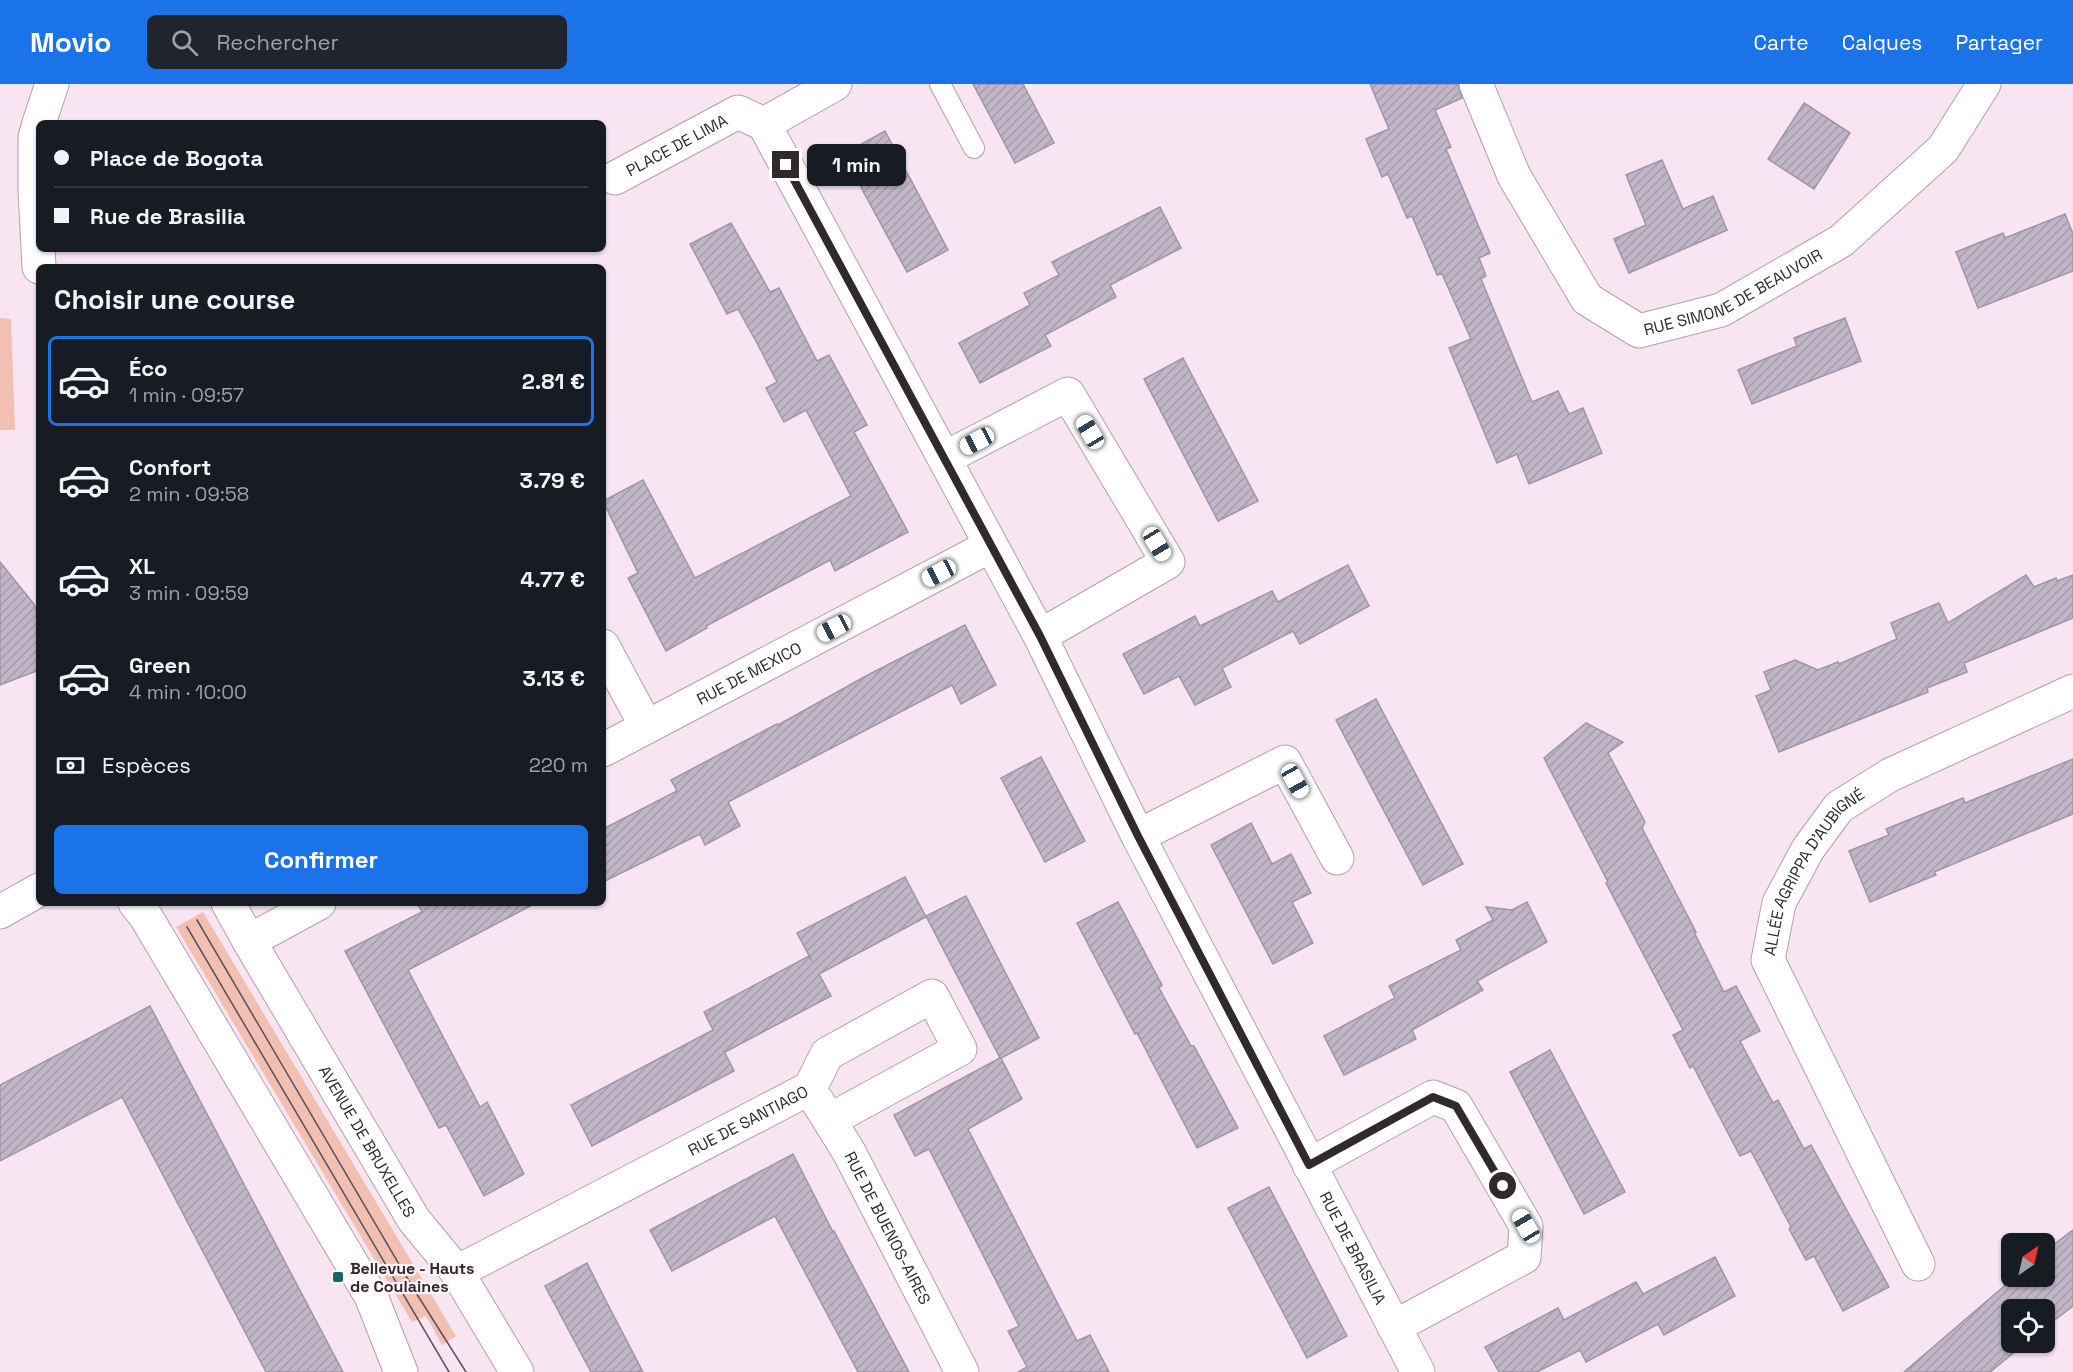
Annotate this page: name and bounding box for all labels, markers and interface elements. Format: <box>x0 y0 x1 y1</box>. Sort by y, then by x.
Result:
search box <box>147 15 567 69</box>
text: Movio <box>30 24 111 60</box>
icon: search <box>168 26 201 59</box>
text: Rechercher <box>216 28 339 56</box>
text: Carte <box>1754 29 1809 56</box>
text: Calques <box>1842 29 1922 56</box>
text: Partager <box>1955 29 2043 56</box>
street label: PLACE DE LIMA <box>622 109 731 181</box>
text: Place de Bogota <box>90 144 263 172</box>
callout: 1 min <box>807 144 906 186</box>
route end <box>772 151 799 178</box>
text: 1 min <box>832 152 881 178</box>
text: Rue de Brasilia <box>90 202 246 230</box>
street label: RUE SIMONE DE BEAUVOIR <box>1641 244 1826 340</box>
text: Choisir une course <box>54 282 295 317</box>
icon: car <box>57 354 111 408</box>
text: Éco <box>129 354 168 382</box>
text: 2.81 € <box>522 367 585 395</box>
text: 1 min · 09:57 <box>129 382 244 408</box>
car <box>1073 412 1107 452</box>
car <box>957 425 997 457</box>
icon: car <box>57 453 111 507</box>
text: Confort <box>129 453 211 481</box>
text: 3.79 € <box>520 466 585 494</box>
text: 2 min · 09:58 <box>129 481 249 507</box>
car <box>1140 524 1174 564</box>
icon: car <box>57 552 111 606</box>
text: XL <box>129 552 155 580</box>
car <box>919 557 959 589</box>
text: 4.77 € <box>520 565 585 593</box>
text: 3 min · 09:59 <box>129 580 249 606</box>
car <box>814 612 854 644</box>
street label: RUE DE MEXICO <box>693 637 805 709</box>
icon: car <box>57 651 111 705</box>
text: Green <box>129 651 191 679</box>
text: 3.13 € <box>522 664 585 692</box>
text: 4 min · 10:00 <box>129 679 247 705</box>
icon: cash <box>54 749 87 782</box>
text: Espèces <box>102 751 191 779</box>
text: 220 m <box>529 752 588 778</box>
car <box>1278 761 1312 801</box>
street label: ALLÉE AGRIPPA D'AUBIGNÉ <box>1759 783 1868 957</box>
button: Confirmer <box>54 825 588 894</box>
street label: AVENUE DE BRUXELLES <box>314 1061 421 1221</box>
street label: RUE DE SANTIAGO <box>684 1080 812 1160</box>
street label: RUE DE BUENOS-AIRES <box>840 1148 936 1308</box>
route start <box>1489 1172 1516 1199</box>
street label: RUE DE BRASILIA <box>1315 1188 1391 1308</box>
car <box>1509 1206 1543 1246</box>
north arrow <box>2001 1233 2055 1287</box>
map controls <box>2001 1233 2055 1353</box>
place label: Bellevue - Hauts de Coulaines <box>350 1258 475 1297</box>
marker: Bellevue - Hauts de Coulaines <box>331 1270 345 1284</box>
button: locate <box>2001 1299 2055 1353</box>

